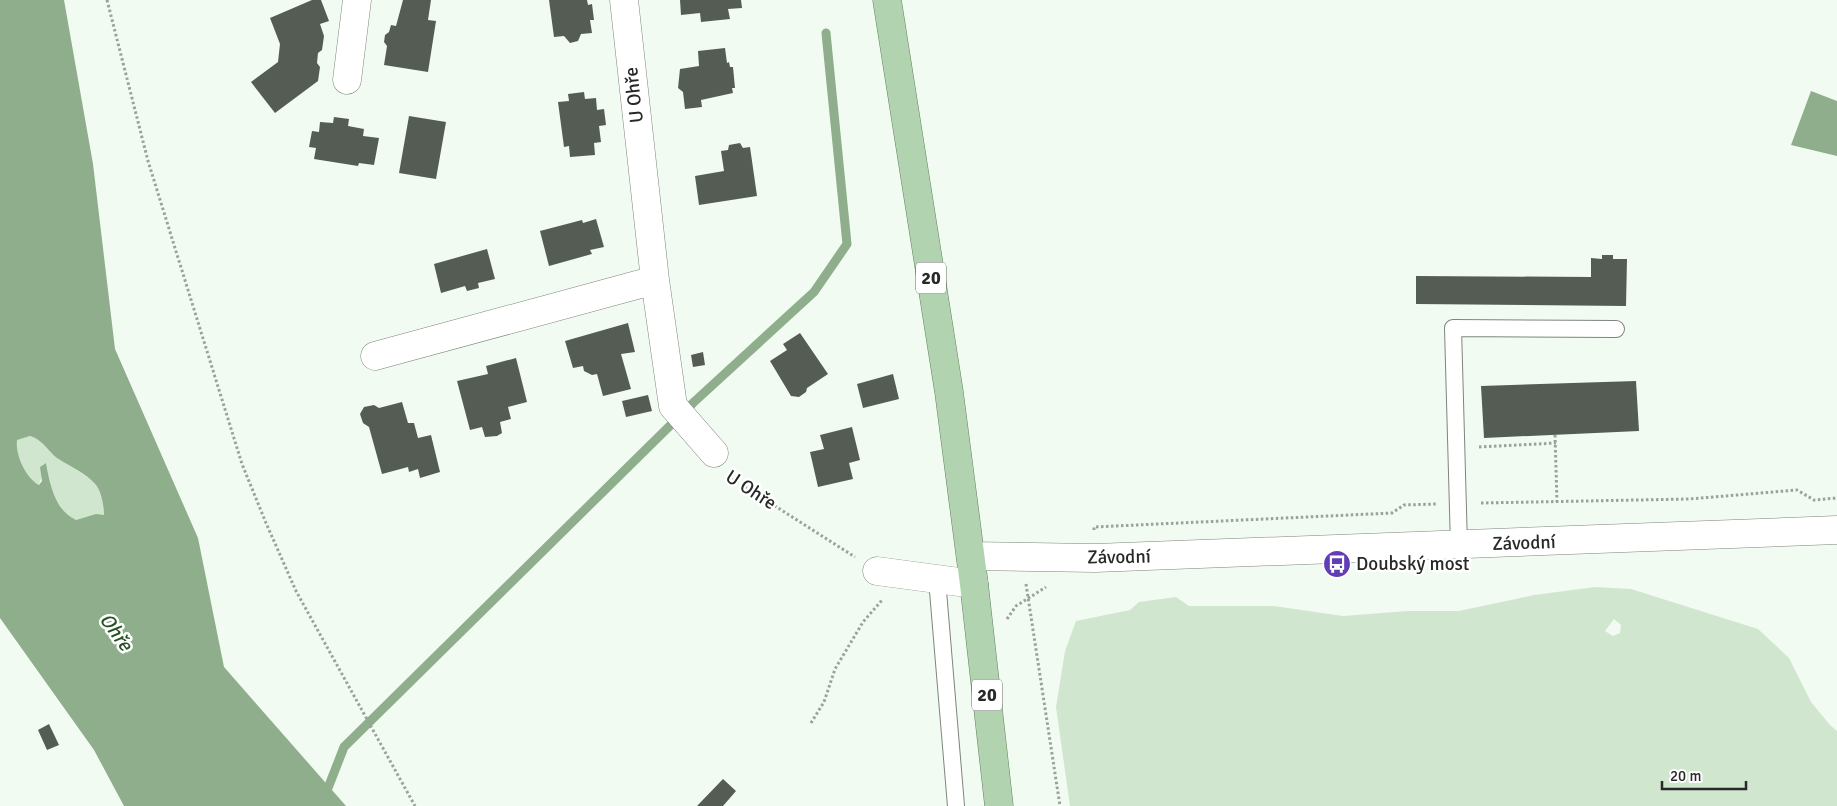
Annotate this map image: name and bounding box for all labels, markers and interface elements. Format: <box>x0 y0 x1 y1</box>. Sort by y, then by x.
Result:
street label: U Ohře <box>619 66 649 124</box>
road number: 20 <box>916 262 946 294</box>
street label: U Ohře <box>721 465 781 515</box>
street label: Závodní <box>1492 530 1557 556</box>
street label: Závodní <box>1087 544 1152 570</box>
bus stop icon: Doubský most <box>1322 549 1352 579</box>
place label: Doubský most <box>1356 552 1470 576</box>
water label: Ohře <box>94 608 139 657</box>
road number: 20 <box>972 680 1002 710</box>
scale bar <box>1662 758 1746 790</box>
text: 20 m <box>1670 767 1701 785</box>

